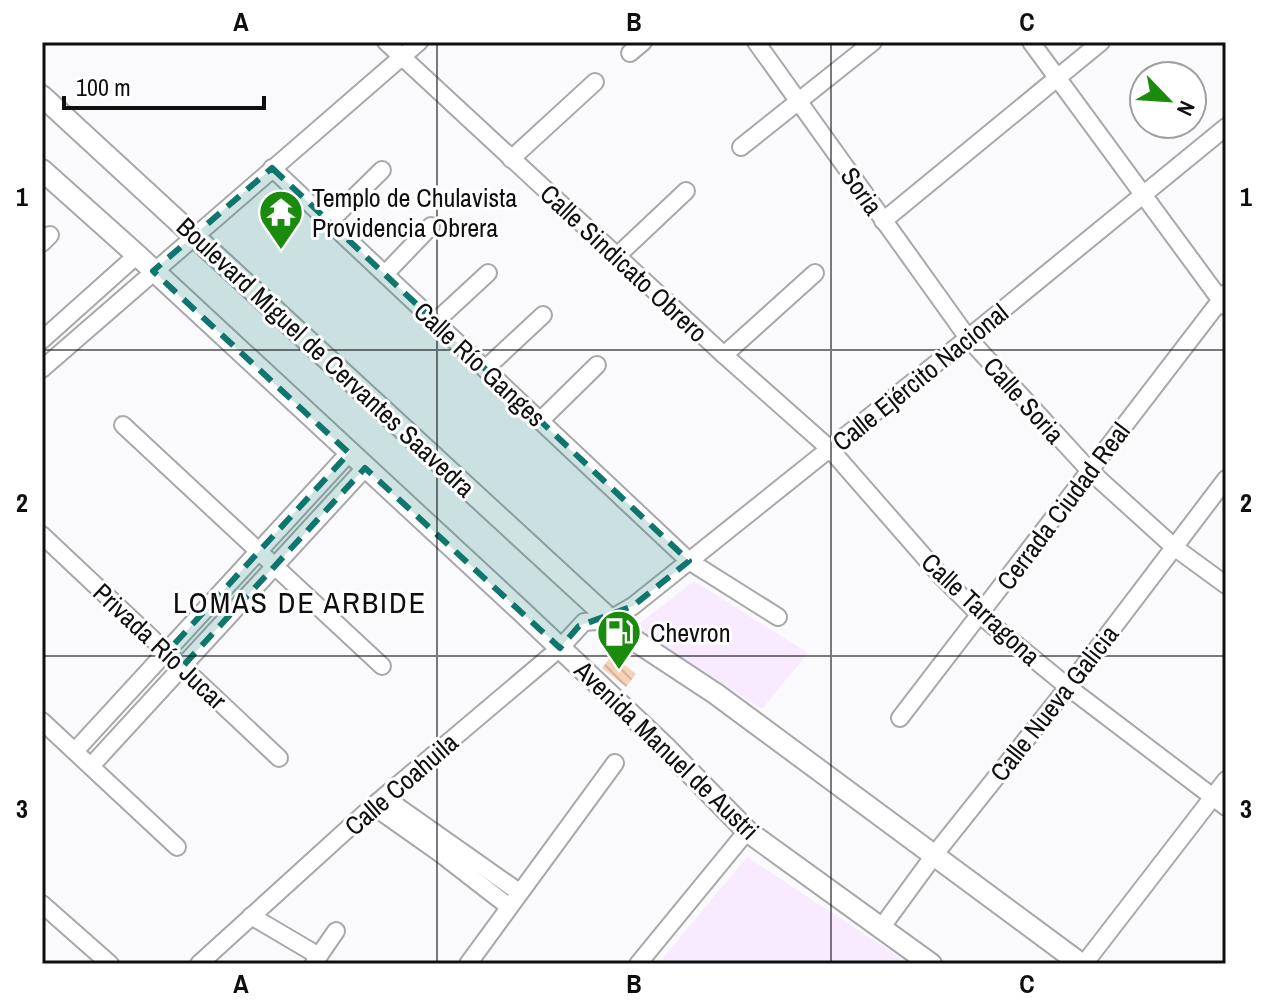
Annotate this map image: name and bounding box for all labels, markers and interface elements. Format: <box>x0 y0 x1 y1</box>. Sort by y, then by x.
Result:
text: A <box>233 4 249 39</box>
text: B <box>626 4 642 39</box>
text: C <box>1019 4 1035 39</box>
scale bar <box>64 60 264 110</box>
north arrow <box>1128 60 1208 140</box>
text: 100 m <box>76 71 131 103</box>
text: N <box>1170 96 1202 121</box>
street label: Soria <box>833 160 891 222</box>
street label: Calle Sindicato Obrero <box>533 176 715 350</box>
text: 1 <box>16 179 28 214</box>
text: 1 <box>1240 179 1252 214</box>
place label: Templo de Chulavista Providencia Obrera <box>312 180 517 245</box>
temple icon: Templo de Chulavista Providencia Obrera <box>257 188 305 251</box>
street label: Boulevard Miguel de Cervantes Saavedra <box>169 209 483 505</box>
street label: Calle Río Ganges <box>407 294 553 434</box>
street label: Calle Ejército Nacional <box>825 295 1015 459</box>
street label: Calle Soria <box>976 349 1072 451</box>
street label: Cerrada Ciudad Real <box>988 415 1138 597</box>
text: 2 <box>16 485 28 520</box>
text: 2 <box>1240 485 1252 520</box>
street label: Calle Tarragona <box>914 545 1048 673</box>
street label: Privada Río Jucar <box>86 575 234 717</box>
district label: LOMAS DE ARBIDE <box>173 582 427 622</box>
fuel station icon: Chevron <box>595 608 643 671</box>
place label: Chevron <box>650 615 731 650</box>
street label: Calle Nueva Galicia <box>982 617 1126 788</box>
street label: Avenida Manuel de Austri <box>566 652 767 847</box>
street label: Calle Coahuila <box>337 725 465 843</box>
text: 3 <box>16 791 28 826</box>
text: 3 <box>1240 791 1252 826</box>
text: A <box>233 966 249 1001</box>
text: B <box>626 966 642 1001</box>
text: C <box>1019 966 1035 1001</box>

